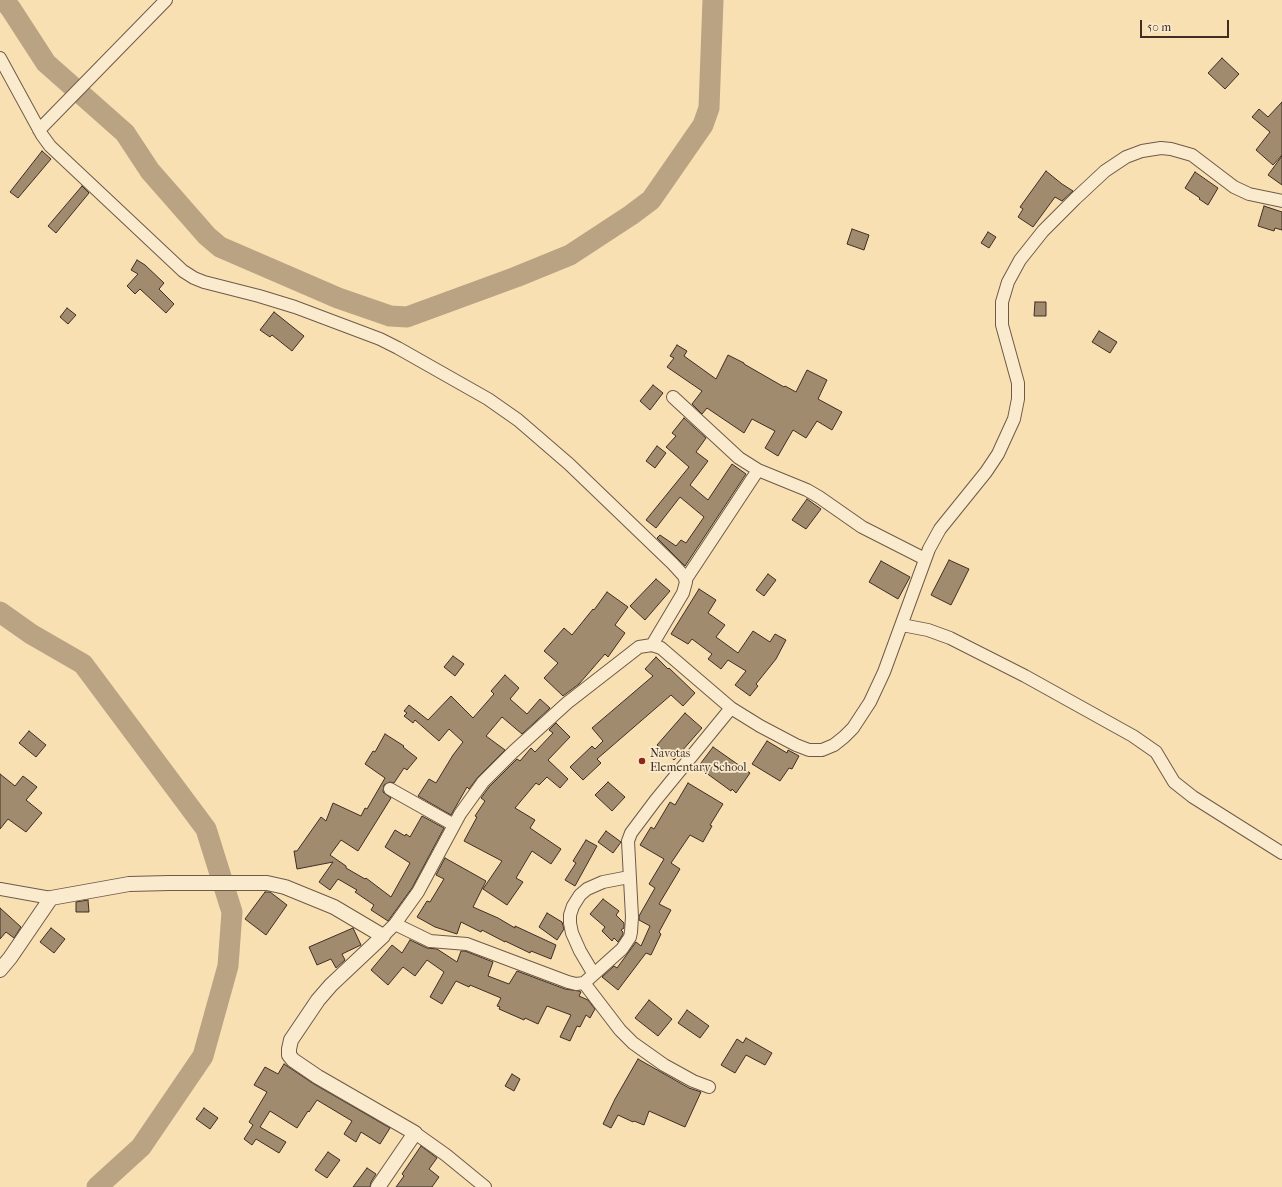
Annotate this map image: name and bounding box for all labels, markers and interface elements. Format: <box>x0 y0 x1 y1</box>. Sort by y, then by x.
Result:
scale bar <box>1142 12 1231 38</box>
text: 50 m <box>1147 20 1171 34</box>
place label: Navotas Elementary School <box>650 747 747 775</box>
marker: Navotas Elementary School <box>637 756 647 766</box>

